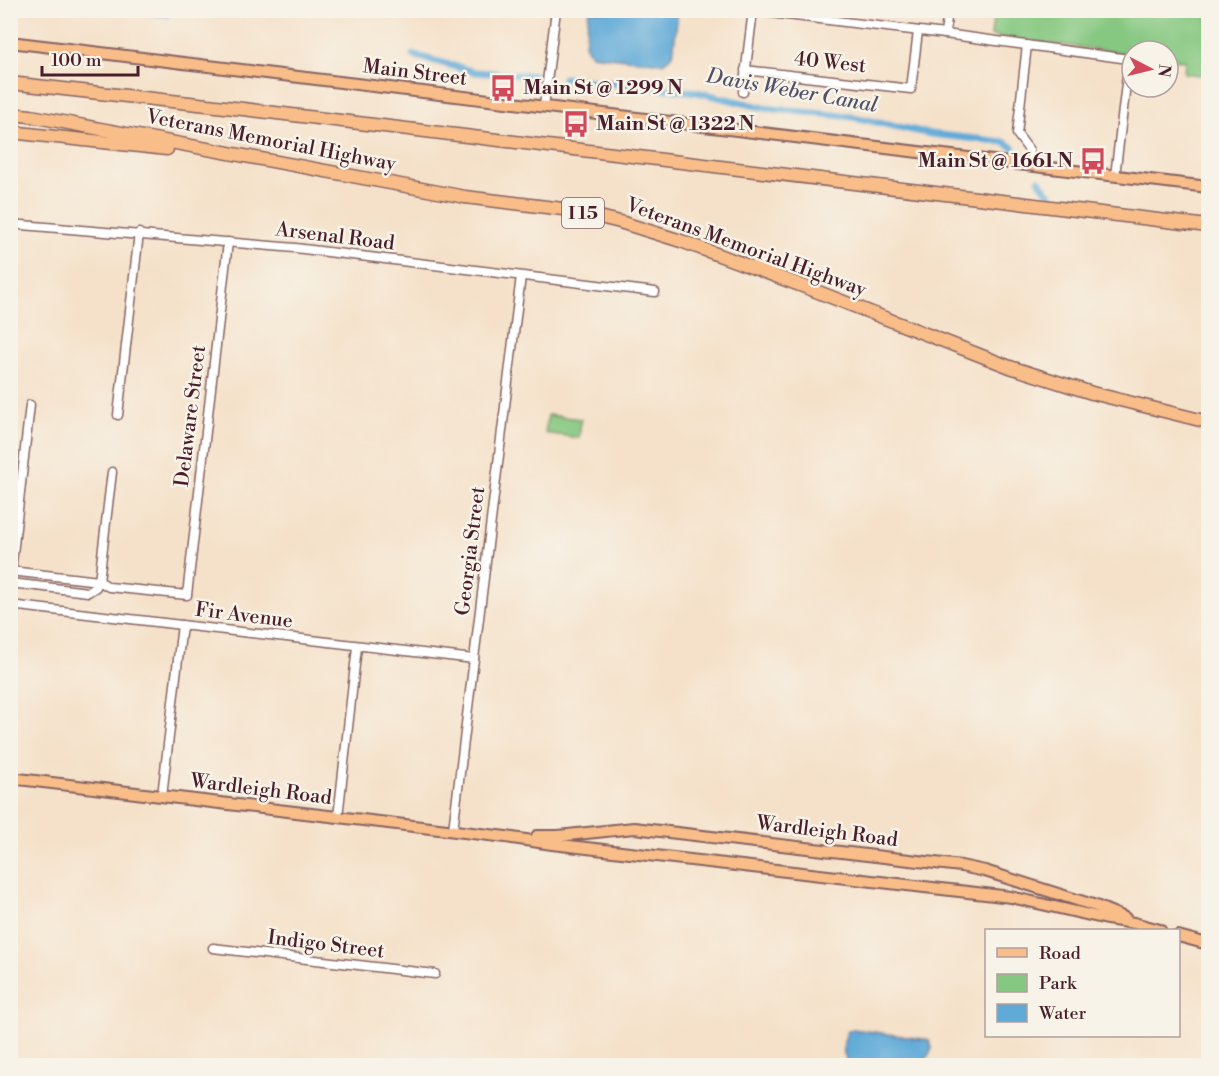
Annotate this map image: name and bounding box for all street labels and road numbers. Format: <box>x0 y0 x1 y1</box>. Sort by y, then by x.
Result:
street label: 40 West <box>793 47 867 79</box>
street label: Main Street <box>361 54 469 92</box>
street label: Veterans Memorial Highway <box>143 104 398 178</box>
street label: Veterans Memorial Highway <box>621 192 870 303</box>
road number: I 15 <box>562 198 604 228</box>
street label: Arsenal Road <box>273 217 397 257</box>
street label: Delaware Street <box>170 344 212 488</box>
street label: Georgia Street <box>451 485 491 617</box>
street label: Fir Avenue <box>194 598 294 634</box>
street label: Wardleigh Road <box>188 769 334 811</box>
street label: Wardleigh Road <box>754 811 900 853</box>
street label: Indigo Street <box>266 925 386 965</box>

